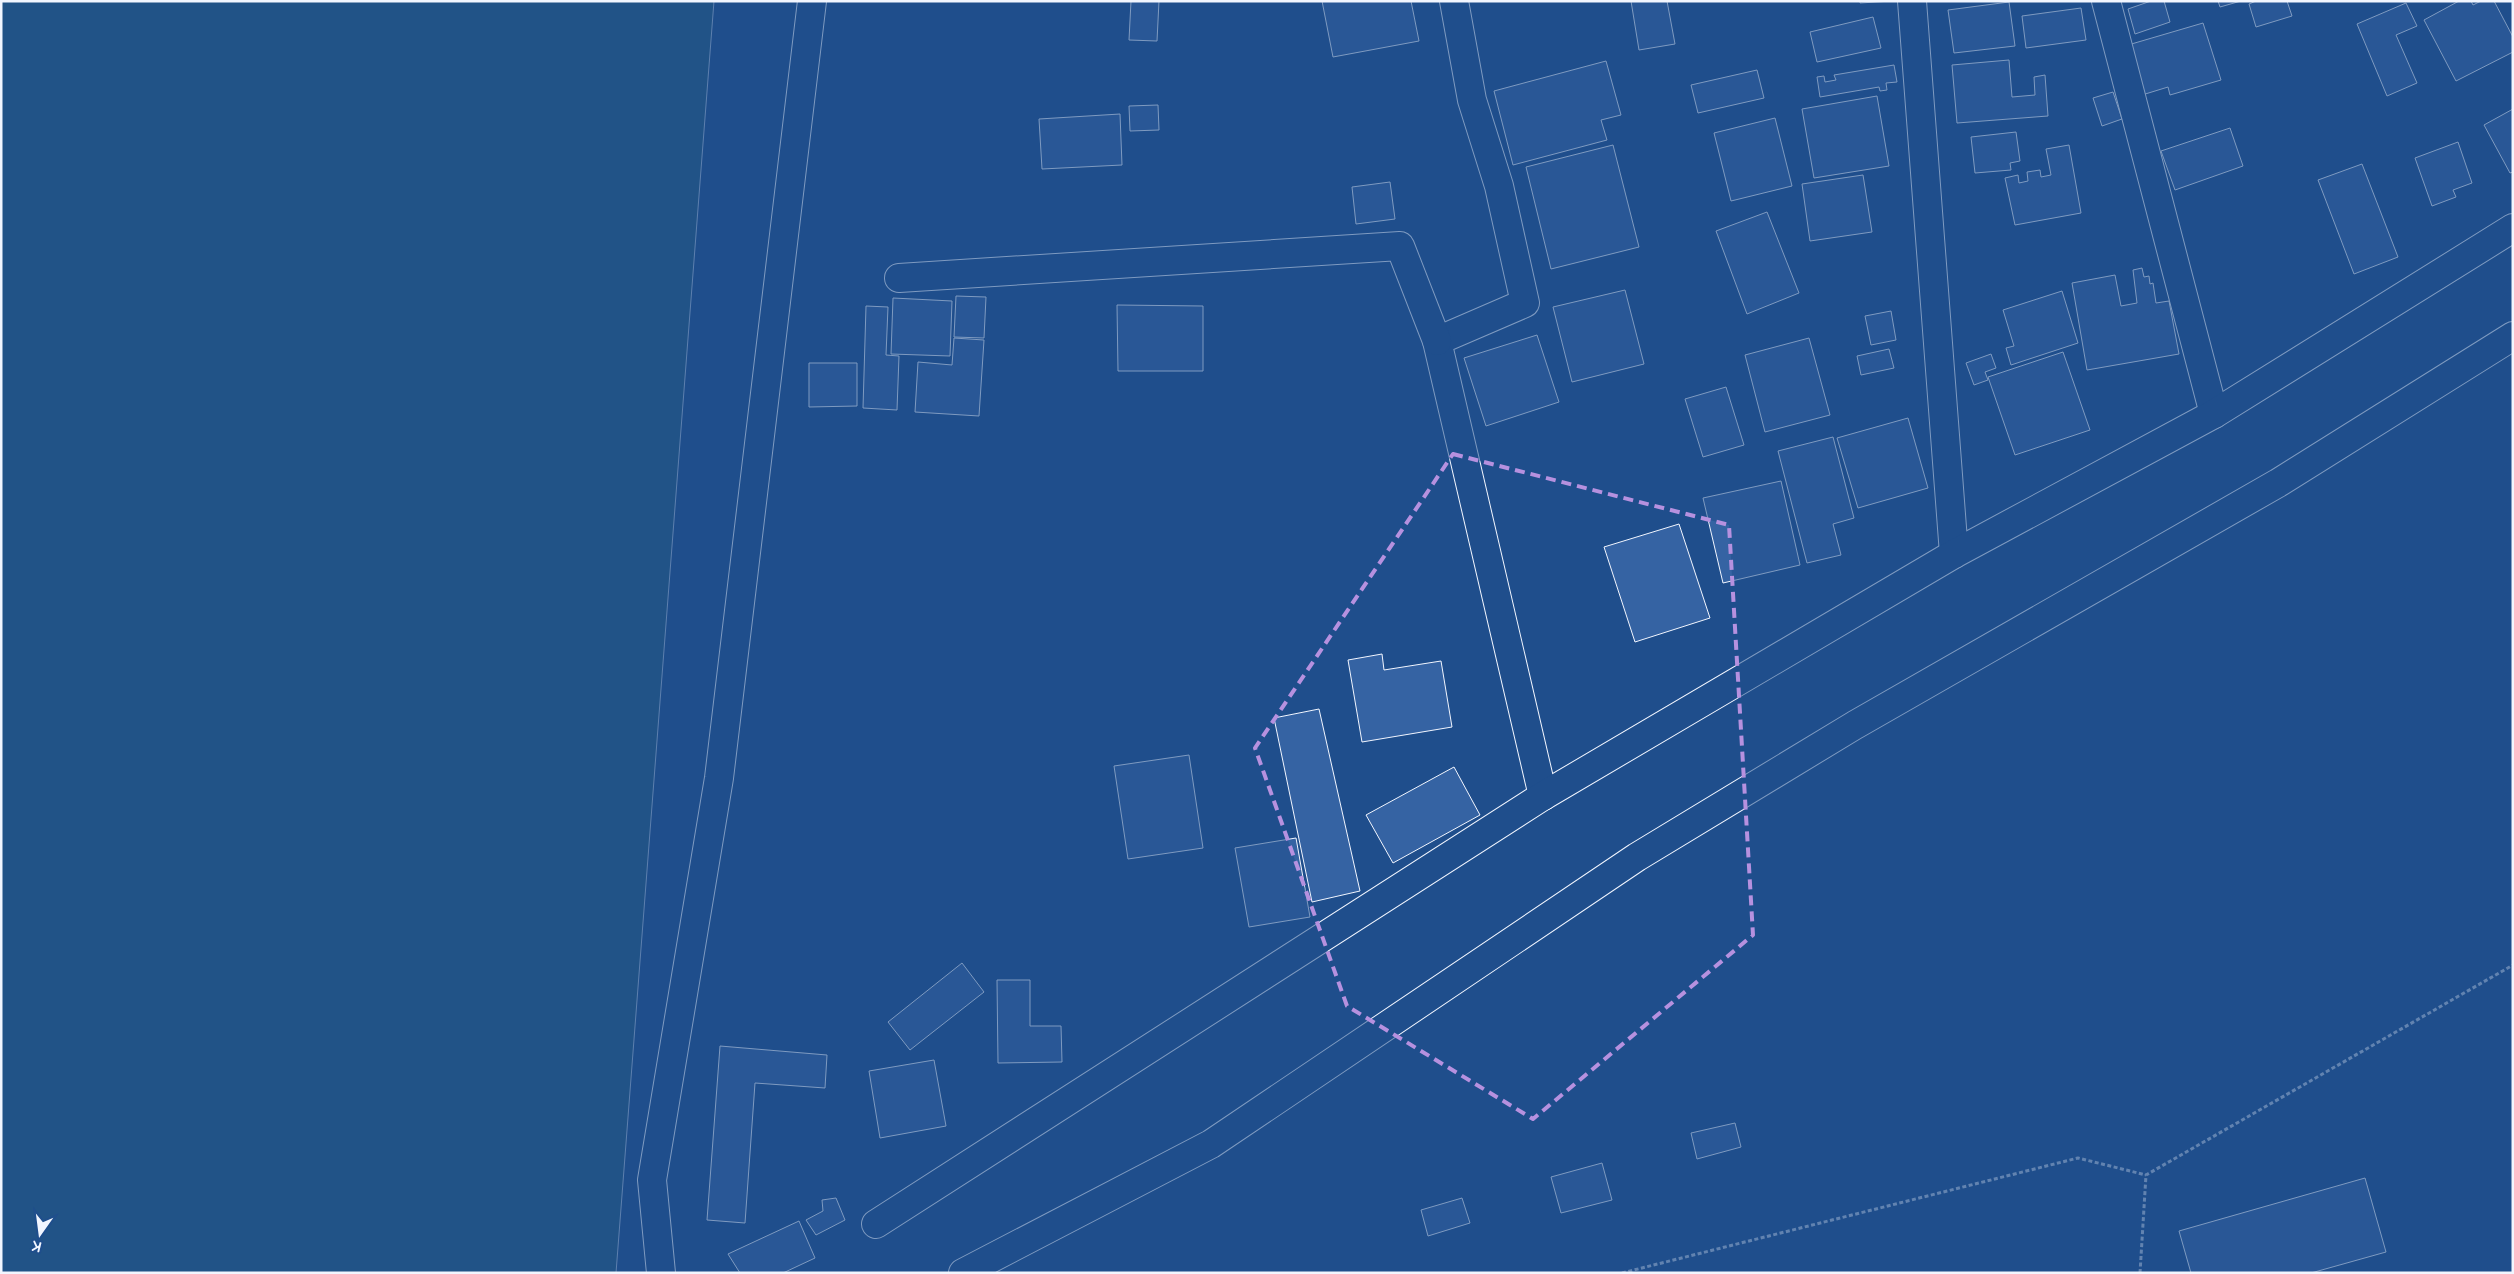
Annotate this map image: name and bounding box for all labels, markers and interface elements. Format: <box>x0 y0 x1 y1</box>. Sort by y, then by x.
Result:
north arrow <box>15 1209 65 1259</box>
text: K <box>30 1237 44 1256</box>

